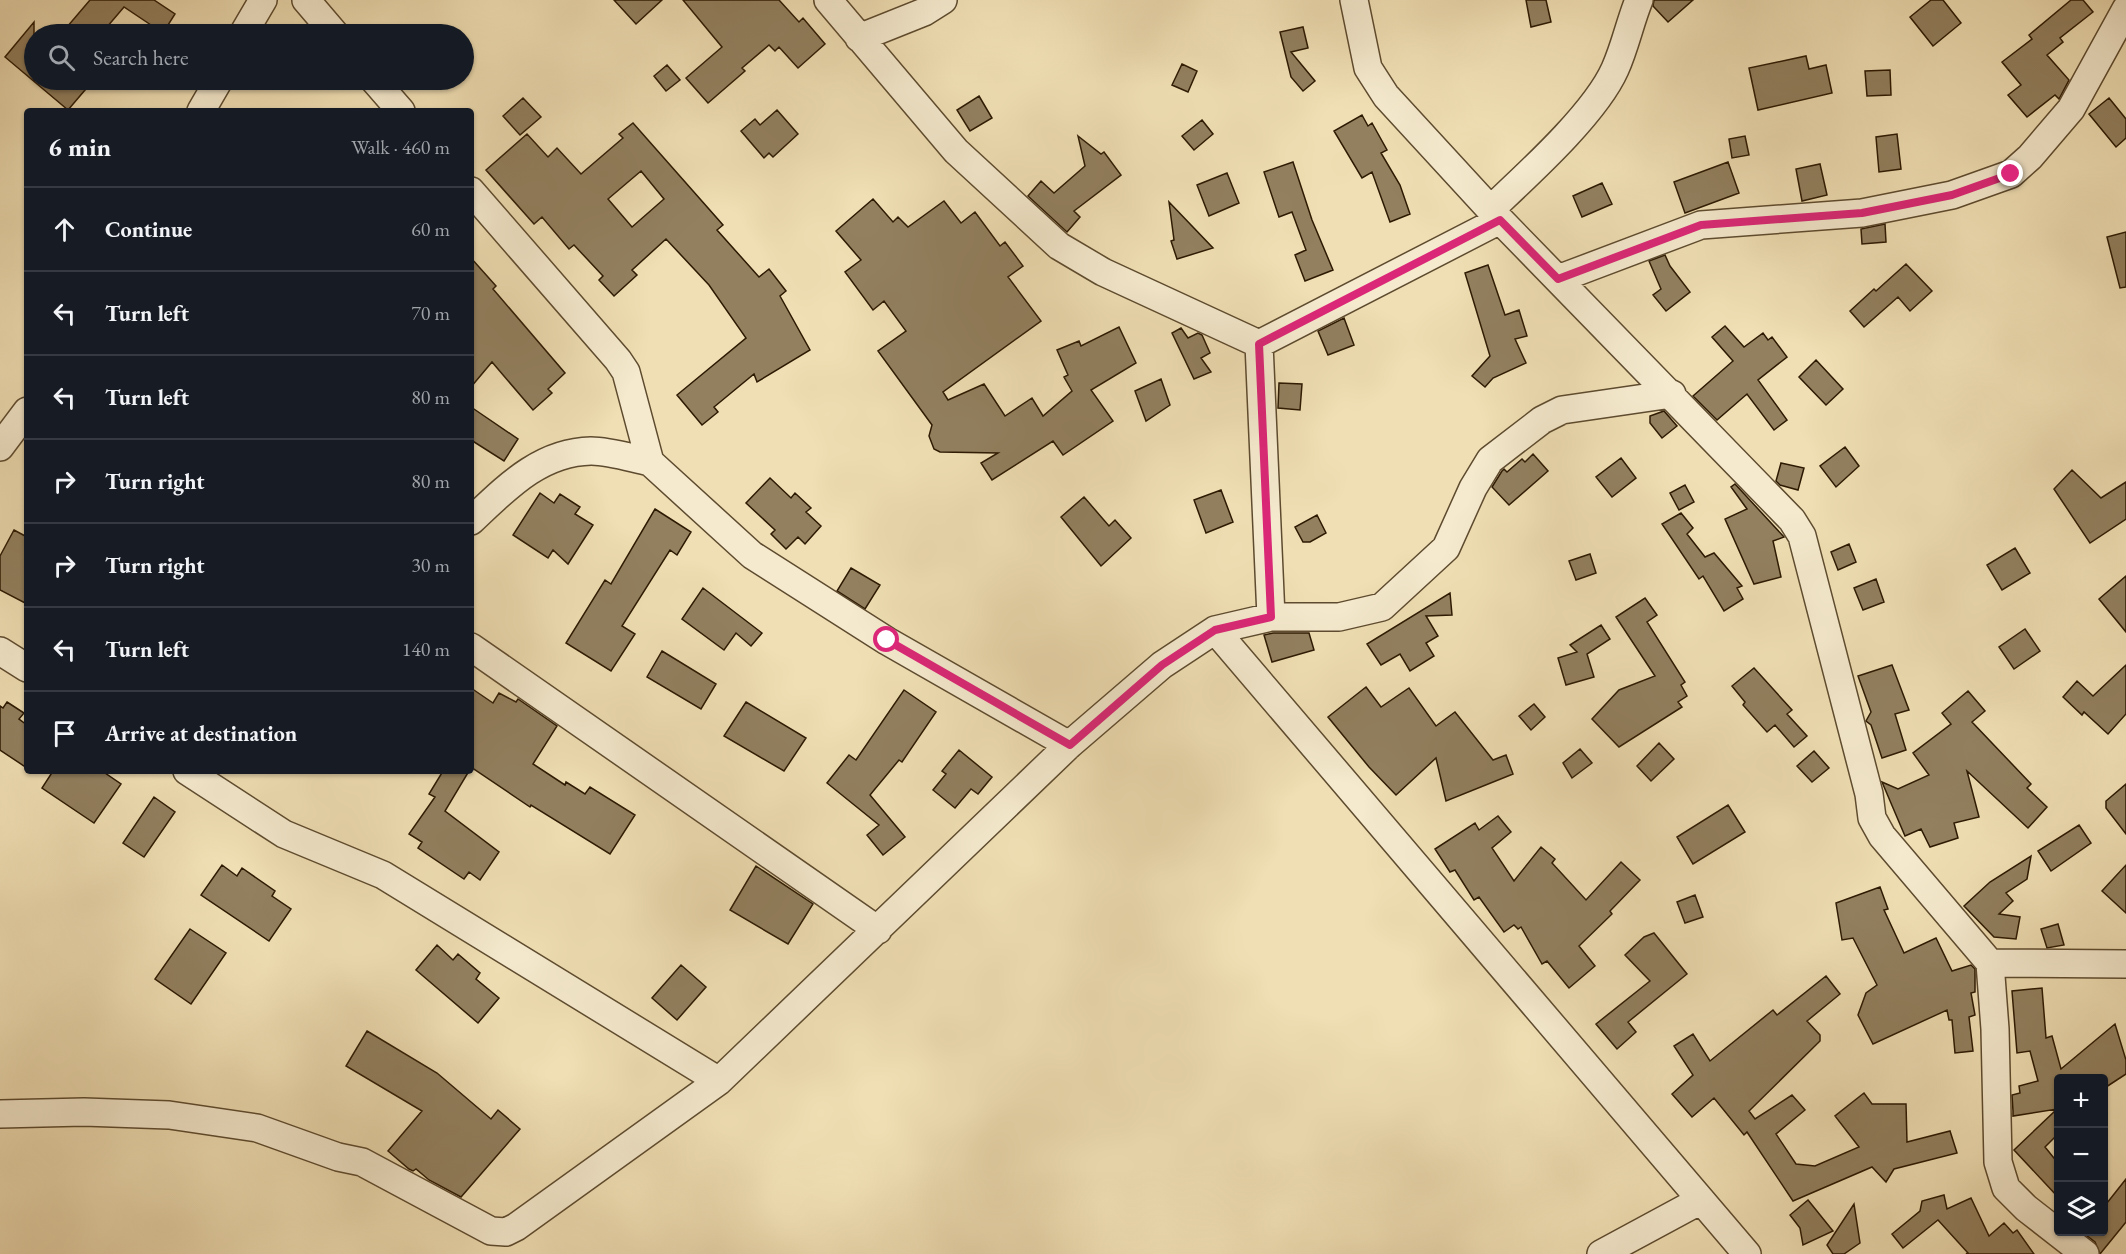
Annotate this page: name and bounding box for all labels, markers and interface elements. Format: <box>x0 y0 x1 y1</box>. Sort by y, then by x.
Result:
search box <box>24 24 474 90</box>
icon: search <box>45 41 78 74</box>
text: Search here <box>93 43 188 72</box>
text: 6 min <box>48 130 111 164</box>
text: Walk · 460 m <box>351 134 450 160</box>
route end <box>1997 160 2023 186</box>
icon: ahead <box>48 213 81 246</box>
text: Continue <box>105 215 192 244</box>
text: 60 m <box>411 216 450 242</box>
icon: left <box>48 297 81 330</box>
text: Turn left <box>105 299 189 328</box>
text: 70 m <box>411 300 450 326</box>
icon: left <box>48 381 81 414</box>
text: Turn left <box>105 383 189 412</box>
text: 80 m <box>411 384 450 410</box>
icon: right <box>48 465 81 498</box>
text: Turn right <box>105 467 204 496</box>
text: 80 m <box>411 468 450 494</box>
icon: right <box>48 549 81 582</box>
text: Turn right <box>105 551 204 580</box>
text: 30 m <box>411 552 450 578</box>
route start <box>873 626 899 652</box>
icon: left <box>48 633 81 666</box>
text: Turn left <box>105 635 189 664</box>
text: 140 m <box>402 636 450 662</box>
icon: arrive <box>48 717 81 750</box>
text: Arrive at destination <box>105 719 297 748</box>
map controls <box>2054 1074 2108 1236</box>
button: + <box>2054 1074 2108 1128</box>
button: − <box>2054 1128 2108 1182</box>
button: layers <box>2054 1182 2108 1236</box>

